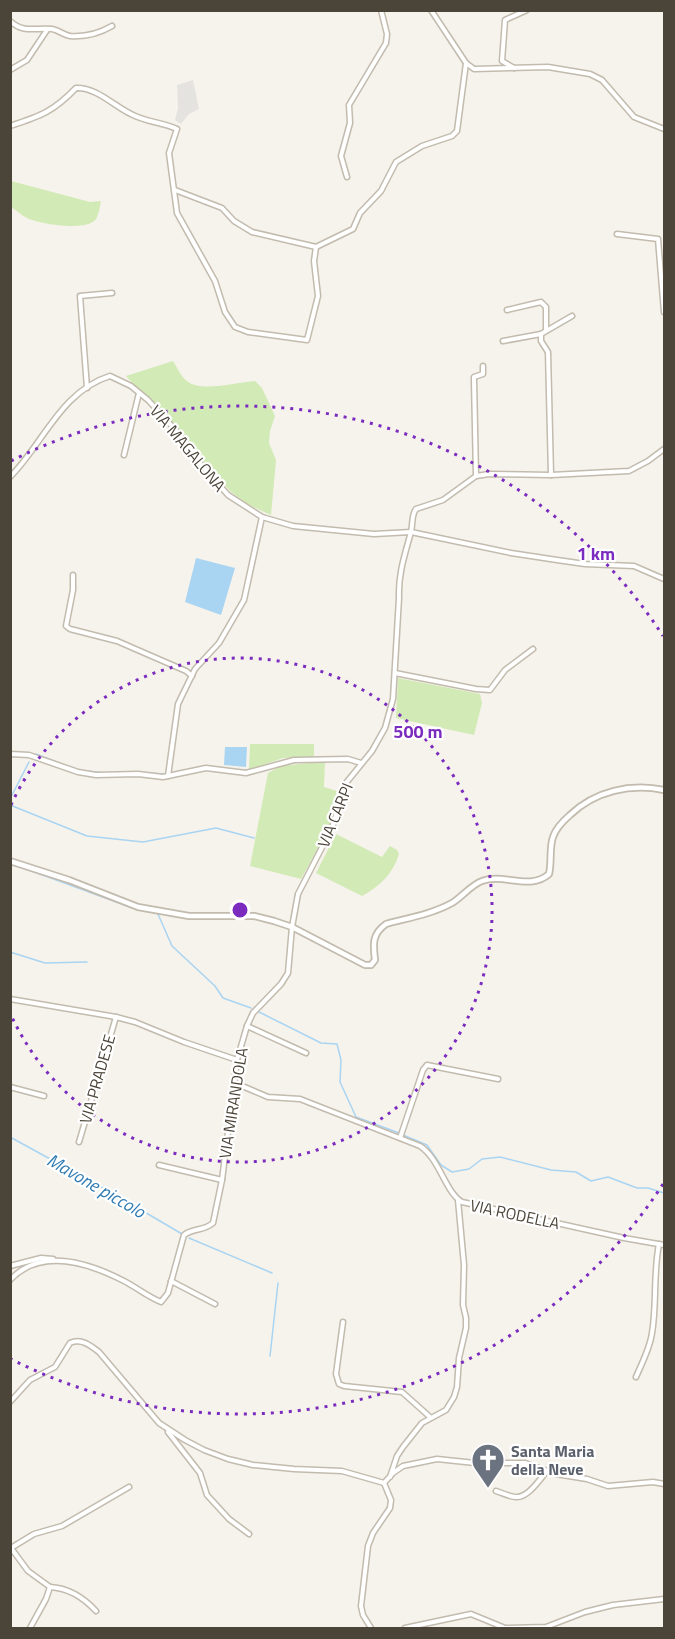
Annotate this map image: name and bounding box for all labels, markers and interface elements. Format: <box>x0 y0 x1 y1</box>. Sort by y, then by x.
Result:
street label: VIA MAGALONA <box>144 399 232 497</box>
text: 1 km <box>577 540 615 567</box>
text: 500 m <box>393 718 443 745</box>
street label: VIA CARPI <box>311 779 359 851</box>
centre of rings <box>230 900 250 920</box>
street label: VIA PRADESE <box>73 1031 121 1126</box>
street label: VIA MIRANDOLA <box>212 1045 254 1160</box>
water label: Mavone piccolo <box>42 1146 151 1225</box>
street label: VIA RODELLA <box>468 1193 562 1235</box>
place label: Santa Maria della Neve <box>511 1439 594 1481</box>
church icon: Santa Maria della Neve <box>470 1442 506 1489</box>

